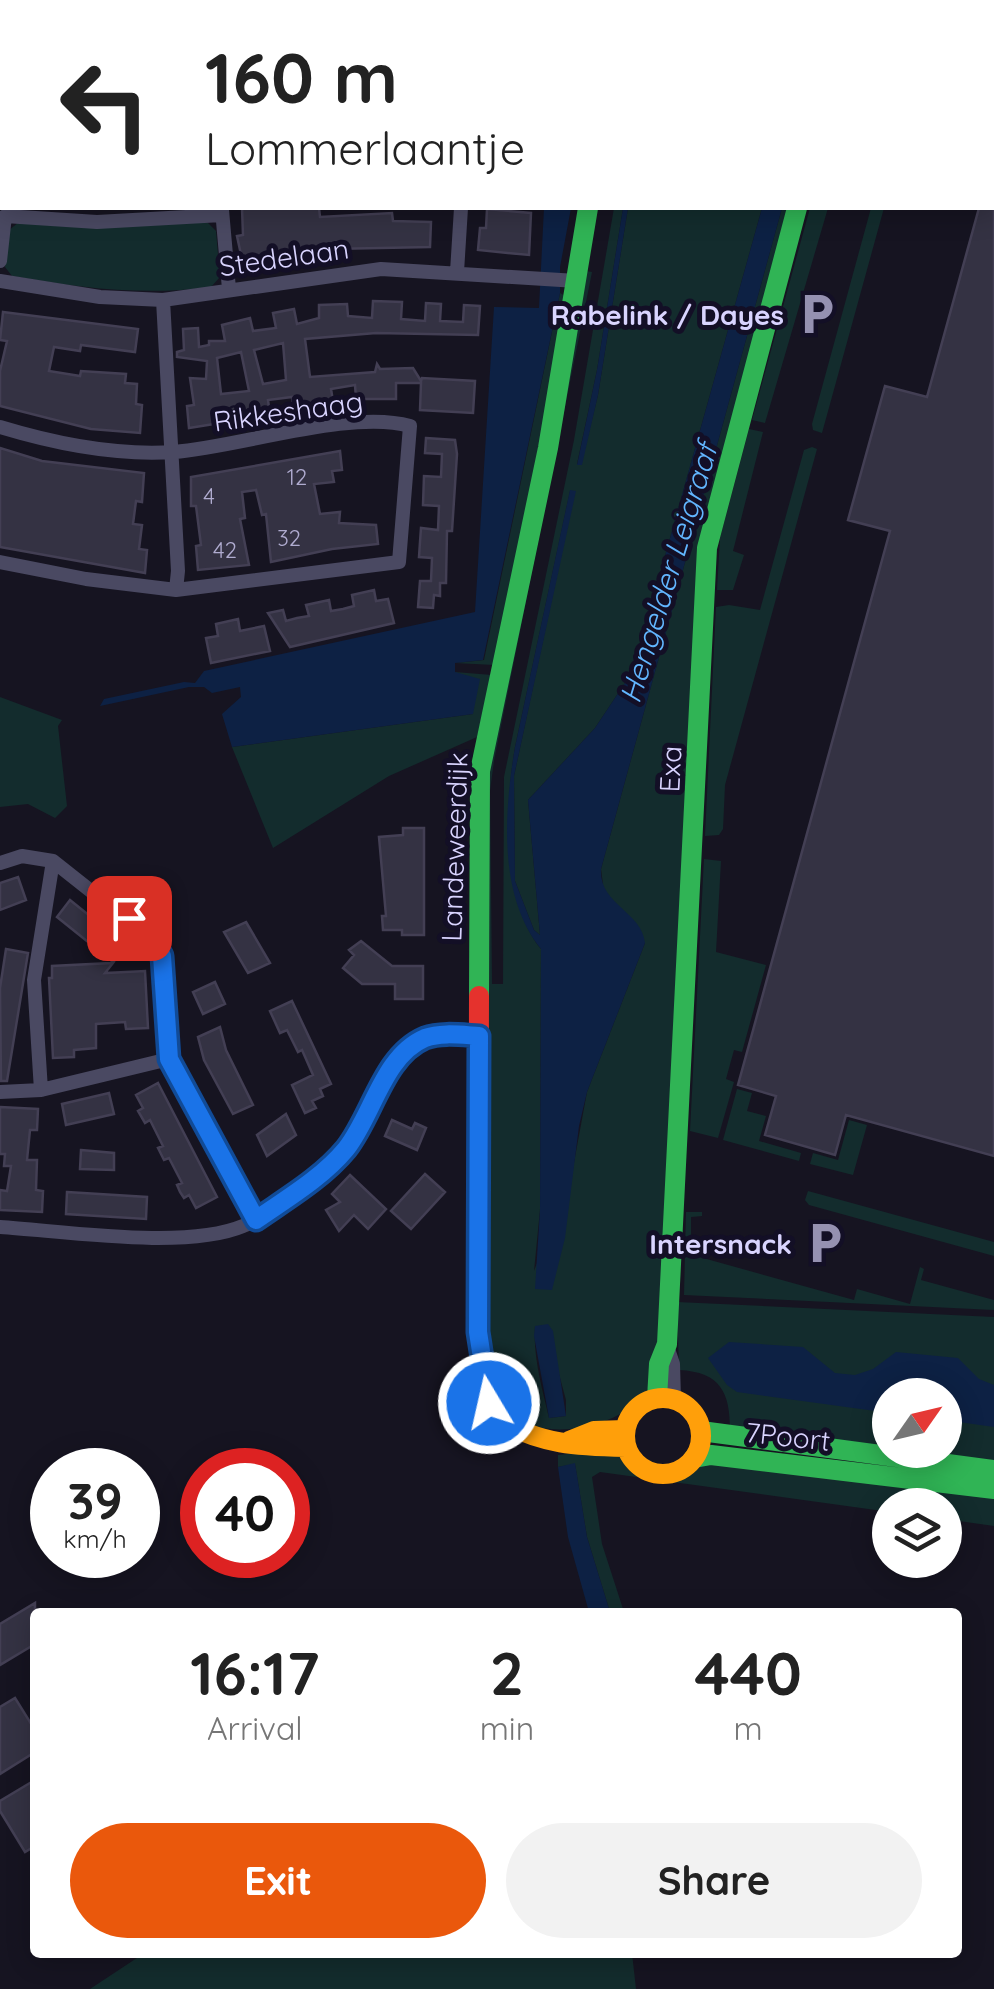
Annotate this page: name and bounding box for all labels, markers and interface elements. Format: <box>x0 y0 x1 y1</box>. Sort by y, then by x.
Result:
text: 160 m <box>205 33 398 121</box>
icon: left <box>40 40 170 170</box>
text: Lommerlaantje <box>205 120 525 176</box>
street label: Stedelaan <box>217 231 351 283</box>
parking icon: Rabelink / Dayes <box>793 290 841 338</box>
place label: Rabelink / Dayes <box>551 297 784 332</box>
street label: Rikkeshaag <box>211 383 365 439</box>
water label: Hengelder Leigraaf <box>610 434 727 707</box>
house number: 12 <box>287 463 307 491</box>
house number: 4 <box>203 482 215 510</box>
house number: 32 <box>277 524 301 552</box>
house number: 42 <box>213 536 237 564</box>
street label: Exa <box>651 745 689 793</box>
street label: Landeweerdijk <box>433 752 475 942</box>
pin <box>87 876 172 961</box>
icon: arrive <box>102 891 157 946</box>
parking icon: Intersnack <box>801 1219 849 1267</box>
place label: Intersnack <box>649 1226 792 1261</box>
position arrow <box>437 1351 541 1455</box>
north arrow <box>872 1378 962 1468</box>
map controls <box>872 1378 962 1578</box>
street label: 7Poort <box>744 1414 832 1458</box>
speed limit sign: 40 <box>180 1448 310 1578</box>
text: 39 <box>67 1469 123 1532</box>
button: layers <box>872 1488 962 1578</box>
text: km/h <box>63 1523 127 1554</box>
text: 16:17 <box>190 1635 319 1710</box>
text: 2 <box>490 1635 524 1710</box>
text: 440 <box>694 1635 802 1710</box>
text: Arrival <box>207 1708 303 1748</box>
text: min <box>480 1708 534 1748</box>
text: m <box>733 1708 763 1748</box>
button: Exit <box>70 1823 486 1938</box>
button: Share <box>506 1823 922 1938</box>

